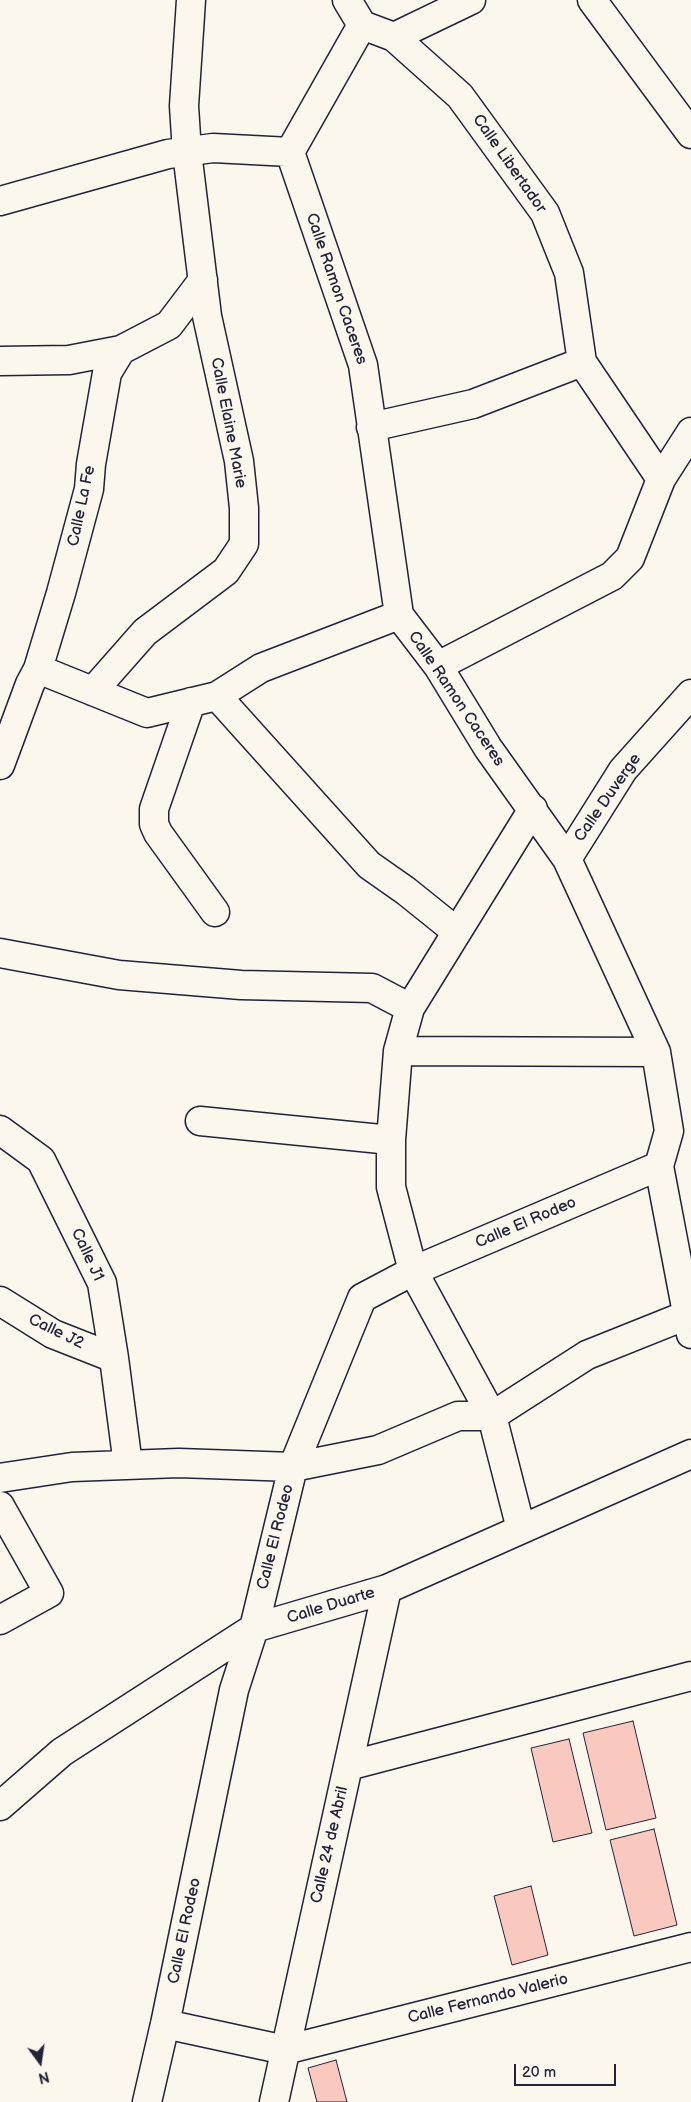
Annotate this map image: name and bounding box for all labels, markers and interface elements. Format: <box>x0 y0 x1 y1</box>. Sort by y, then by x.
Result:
street label: Calle Libertador <box>468 111 550 217</box>
street label: Calle Ramon Caceres <box>301 211 371 367</box>
street label: Calle Elaine Marie <box>206 356 250 490</box>
street label: Calle La Fe <box>64 464 100 548</box>
street label: Calle Ramon Caceres <box>404 628 508 770</box>
street label: Calle Duverge <box>571 750 645 846</box>
street label: Calle El Rodeo <box>473 1193 579 1253</box>
street label: Calle J1 <box>66 1226 108 1284</box>
street label: Calle J2 <box>25 1310 87 1354</box>
street label: Calle El Rodeo <box>254 1482 298 1592</box>
street label: Calle Duarte <box>285 1584 377 1628</box>
street label: Calle 24 de Abril <box>307 1785 353 1905</box>
street label: Calle El Rodeo <box>164 1876 206 1986</box>
street label: Calle Fernando Valerio <box>406 1970 570 2028</box>
north arrow <box>15 2037 65 2087</box>
scale bar <box>516 2054 618 2086</box>
text: 20 m <box>522 2063 556 2082</box>
text: N <box>37 2068 51 2087</box>

